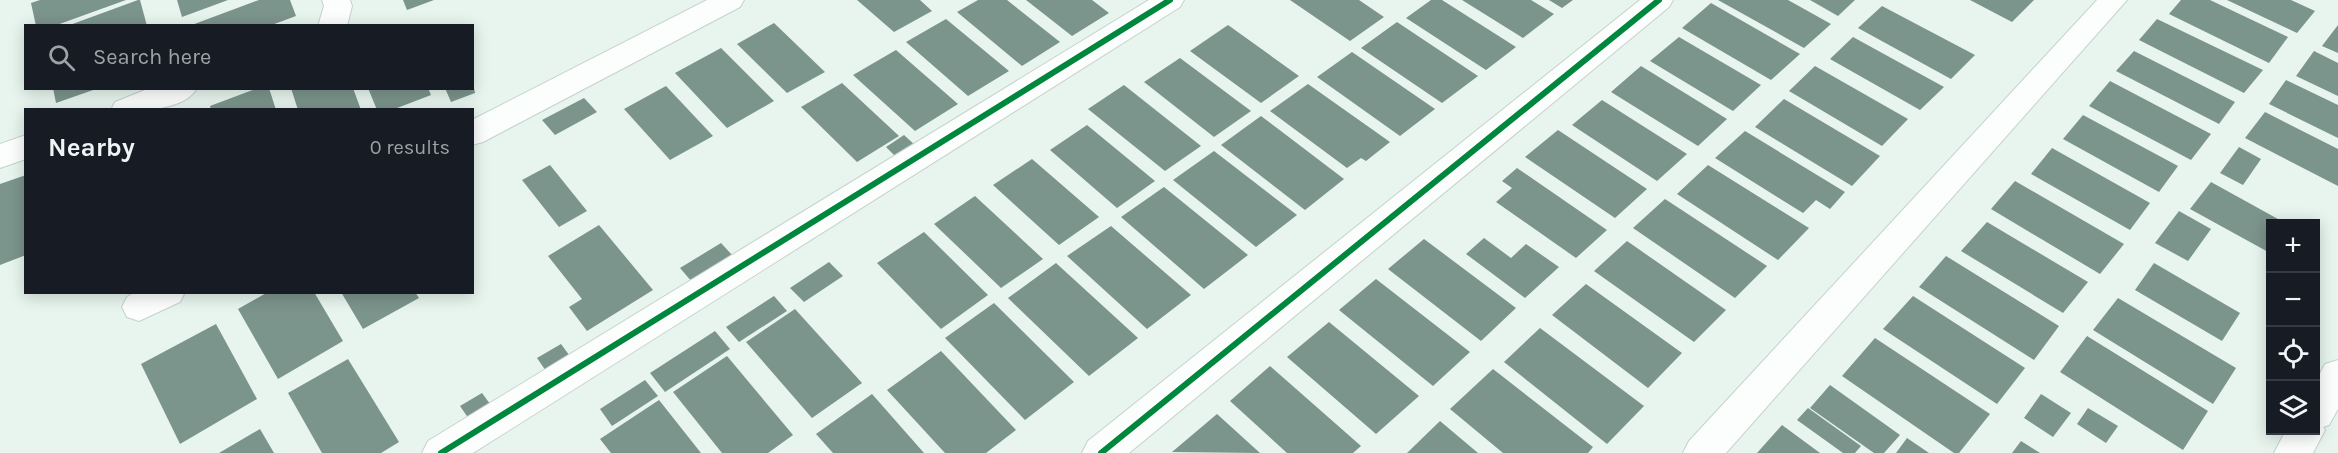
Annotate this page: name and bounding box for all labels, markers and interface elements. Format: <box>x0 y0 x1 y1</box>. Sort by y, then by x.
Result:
search box <box>24 24 474 90</box>
icon: search <box>45 41 78 74</box>
text: Search here <box>93 44 211 70</box>
text: Nearby <box>48 132 135 163</box>
text: 0 results <box>370 136 450 159</box>
map controls <box>2266 219 2320 435</box>
button: + <box>2266 219 2320 273</box>
button: − <box>2266 273 2320 327</box>
button: locate <box>2266 327 2320 381</box>
button: layers <box>2266 381 2320 435</box>

